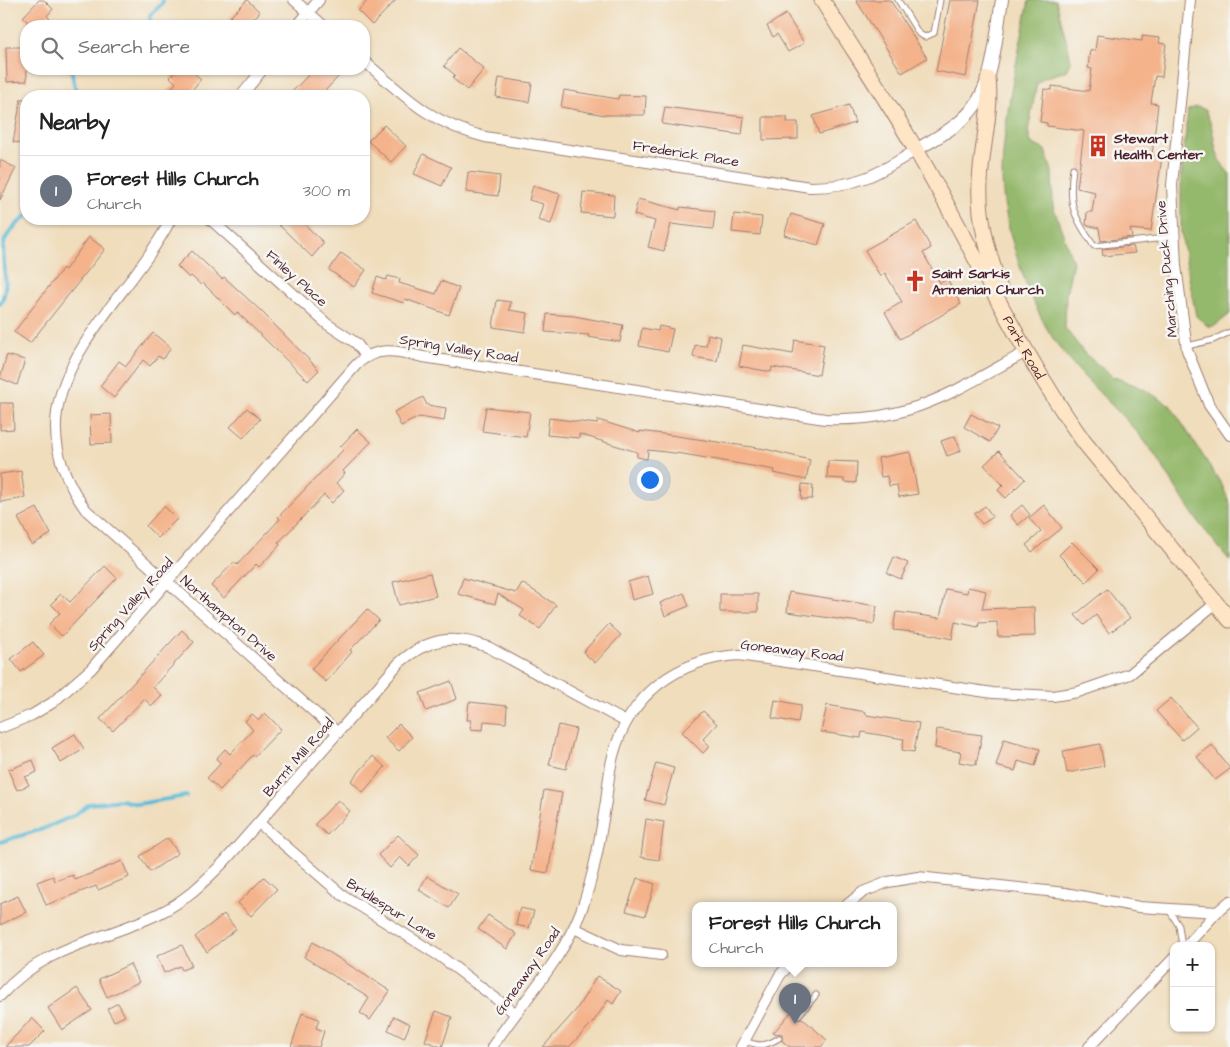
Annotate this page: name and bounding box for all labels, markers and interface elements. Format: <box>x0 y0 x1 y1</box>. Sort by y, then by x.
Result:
search box <box>20 20 370 75</box>
icon: search <box>38 34 66 62</box>
text: Search here <box>78 34 190 61</box>
text: Nearby <box>40 108 110 137</box>
place label: Stewart Health Center <box>1113 129 1203 165</box>
building icon: Stewart Health Center <box>1085 133 1111 159</box>
street label: Frederick Place <box>631 136 741 172</box>
text: Forest Hills Church <box>87 166 258 193</box>
text: 1 <box>55 180 57 202</box>
text: 300 m <box>303 180 350 202</box>
text: Church <box>87 193 141 215</box>
street label: Marching Duck Drive <box>1151 199 1183 338</box>
street label: Finley Place <box>261 246 332 312</box>
place label: Saint Sarkis Armenian Church <box>931 264 1045 300</box>
church icon: Saint Sarkis Armenian Church <box>902 268 928 294</box>
street label: Park Road <box>997 312 1049 383</box>
street label: Spring Valley Road <box>398 330 520 368</box>
your location <box>637 467 663 493</box>
street label: Spring Valley Road <box>83 553 178 656</box>
street label: Northampton Drive <box>175 571 282 667</box>
street label: Goneaway Road <box>739 635 844 667</box>
street label: Burnt Mill Road <box>259 714 339 802</box>
street label: Bridlespur Lane <box>342 874 441 946</box>
popup <box>692 902 897 967</box>
text: Forest Hills Church <box>709 910 880 937</box>
street label: Goneaway Road <box>490 924 566 1020</box>
text: Church <box>709 937 763 959</box>
map controls <box>1170 942 1215 1032</box>
button: + <box>1170 942 1215 987</box>
pin: 1 <box>779 983 811 1024</box>
button: − <box>1170 987 1215 1032</box>

